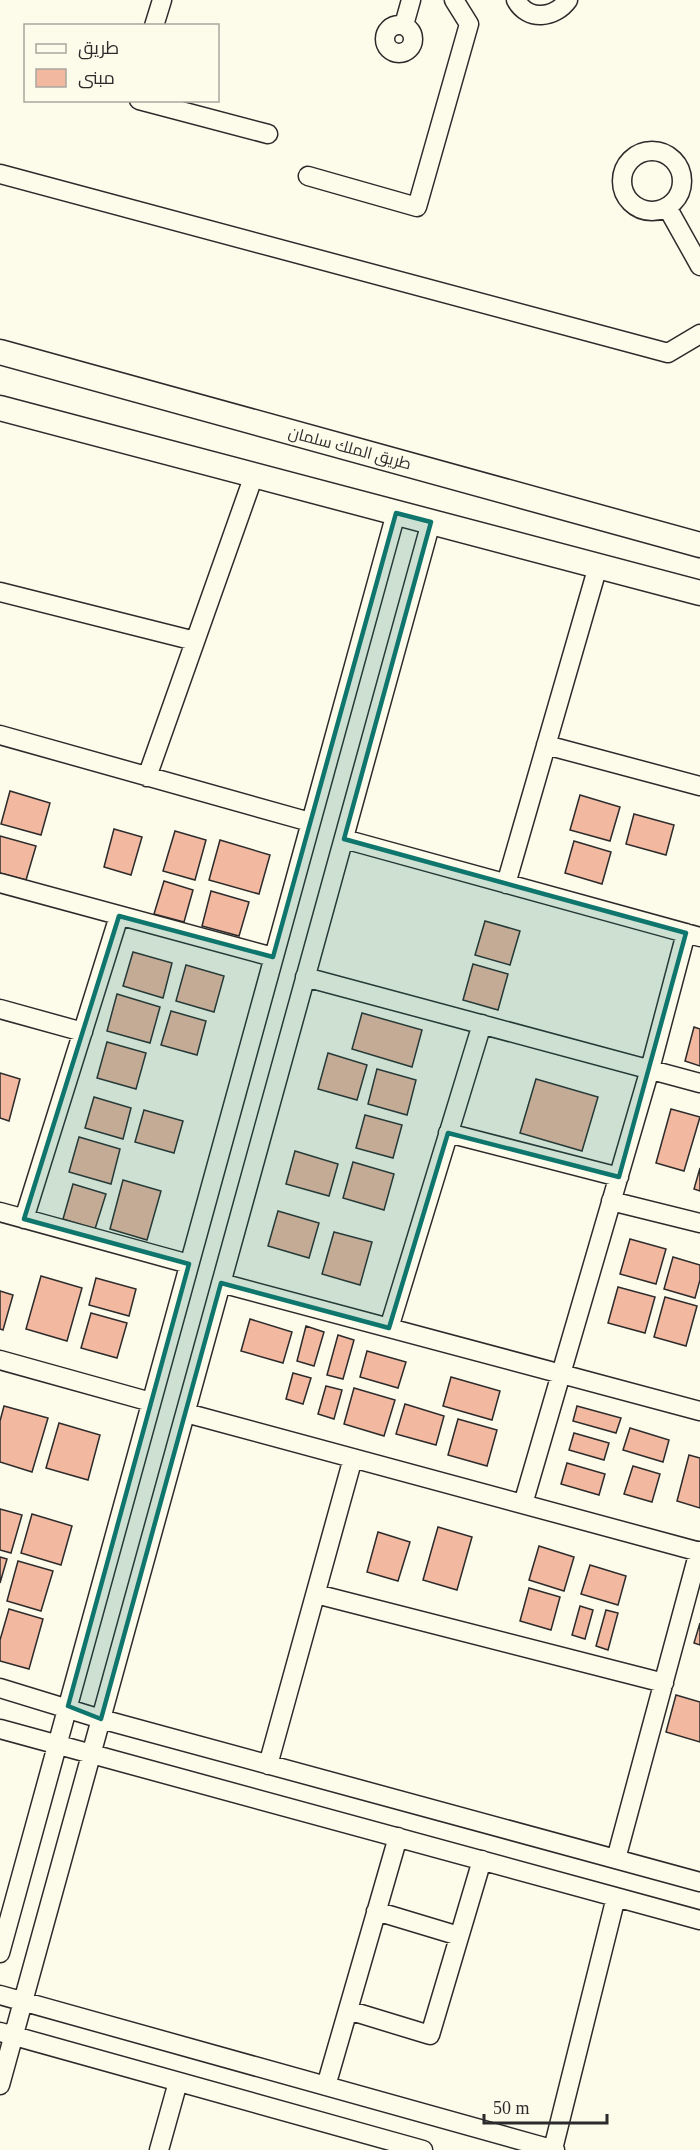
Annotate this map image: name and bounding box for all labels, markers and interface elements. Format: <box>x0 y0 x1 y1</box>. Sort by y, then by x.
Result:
legend <box>24 24 219 102</box>
text: طريق <box>78 38 119 60</box>
text: مبنى <box>78 68 115 89</box>
street label: طريق الملك سلمان <box>286 423 413 474</box>
scale bar <box>484 2087 607 2125</box>
text: 50 m <box>493 2098 530 2118</box>

